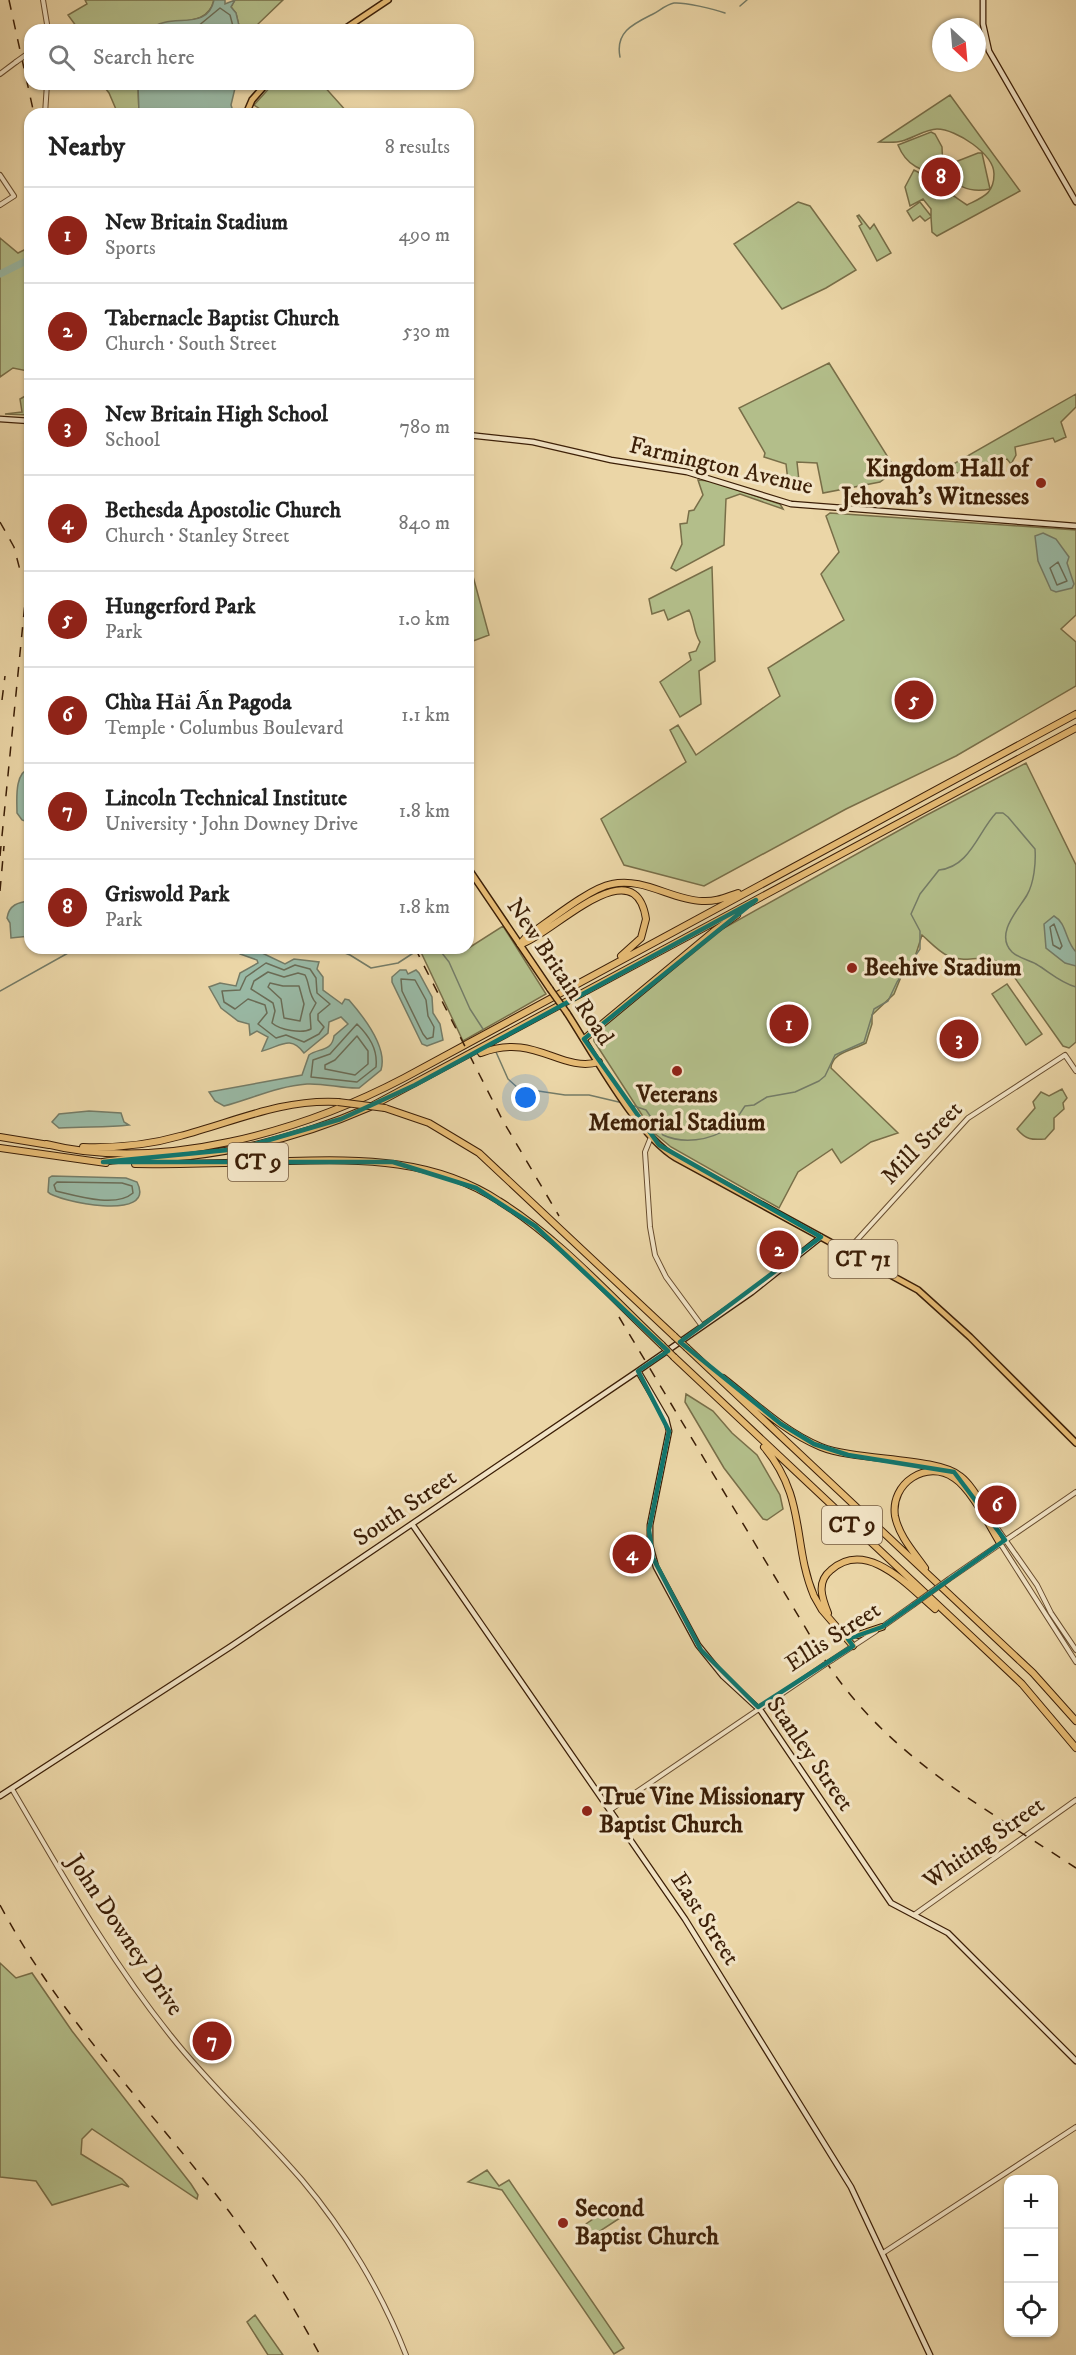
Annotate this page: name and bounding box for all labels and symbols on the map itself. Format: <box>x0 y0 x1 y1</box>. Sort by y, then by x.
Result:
north arrow <box>932 18 986 72</box>
pin: 8 <box>922 154 960 200</box>
street label: Farmington Avenue <box>626 430 816 502</box>
place label: Kingdom Hall of Jehovah's Witnesses <box>838 454 1033 512</box>
marker: Kingdom Hall of Jehovah's Witnesses <box>1034 476 1048 490</box>
pin: 5 <box>894 678 934 722</box>
street label: New Britain Road <box>500 893 620 1051</box>
place label: Beehive Stadium <box>864 953 1022 983</box>
marker: Beehive Stadium <box>845 961 859 975</box>
pin: 1 <box>770 1002 808 1046</box>
pin: 3 <box>940 1016 978 1062</box>
marker: Veterans Memorial Stadium <box>670 1064 684 1078</box>
place label: Veterans Memorial Stadium <box>589 1080 765 1138</box>
your location <box>511 1083 540 1112</box>
street label: Mill Street <box>875 1095 969 1191</box>
road number: CT 9 <box>228 1143 288 1181</box>
pin: 2 <box>760 1228 798 1272</box>
road number: CT 71 <box>828 1240 898 1278</box>
street label: South Street <box>348 1462 463 1553</box>
pin: 6 <box>978 1482 1016 1528</box>
road number: CT 9 <box>822 1506 882 1544</box>
pin: 4 <box>612 1532 652 1576</box>
street label: Ellis Street <box>780 1595 887 1679</box>
street label: Stanley Street <box>759 1691 861 1817</box>
place label: True Vine Missionary Baptist Church <box>598 1782 805 1840</box>
street label: Whiting Street <box>917 1790 1051 1896</box>
marker: True Vine Missionary Baptist Church <box>580 1804 594 1818</box>
street label: John Downey Drive <box>59 1847 190 2021</box>
street label: East Street <box>664 1867 746 1971</box>
pin: 7 <box>192 2018 232 2064</box>
place label: Second Baptist Church <box>575 2194 719 2252</box>
marker: Second Baptist Church <box>556 2216 570 2230</box>

